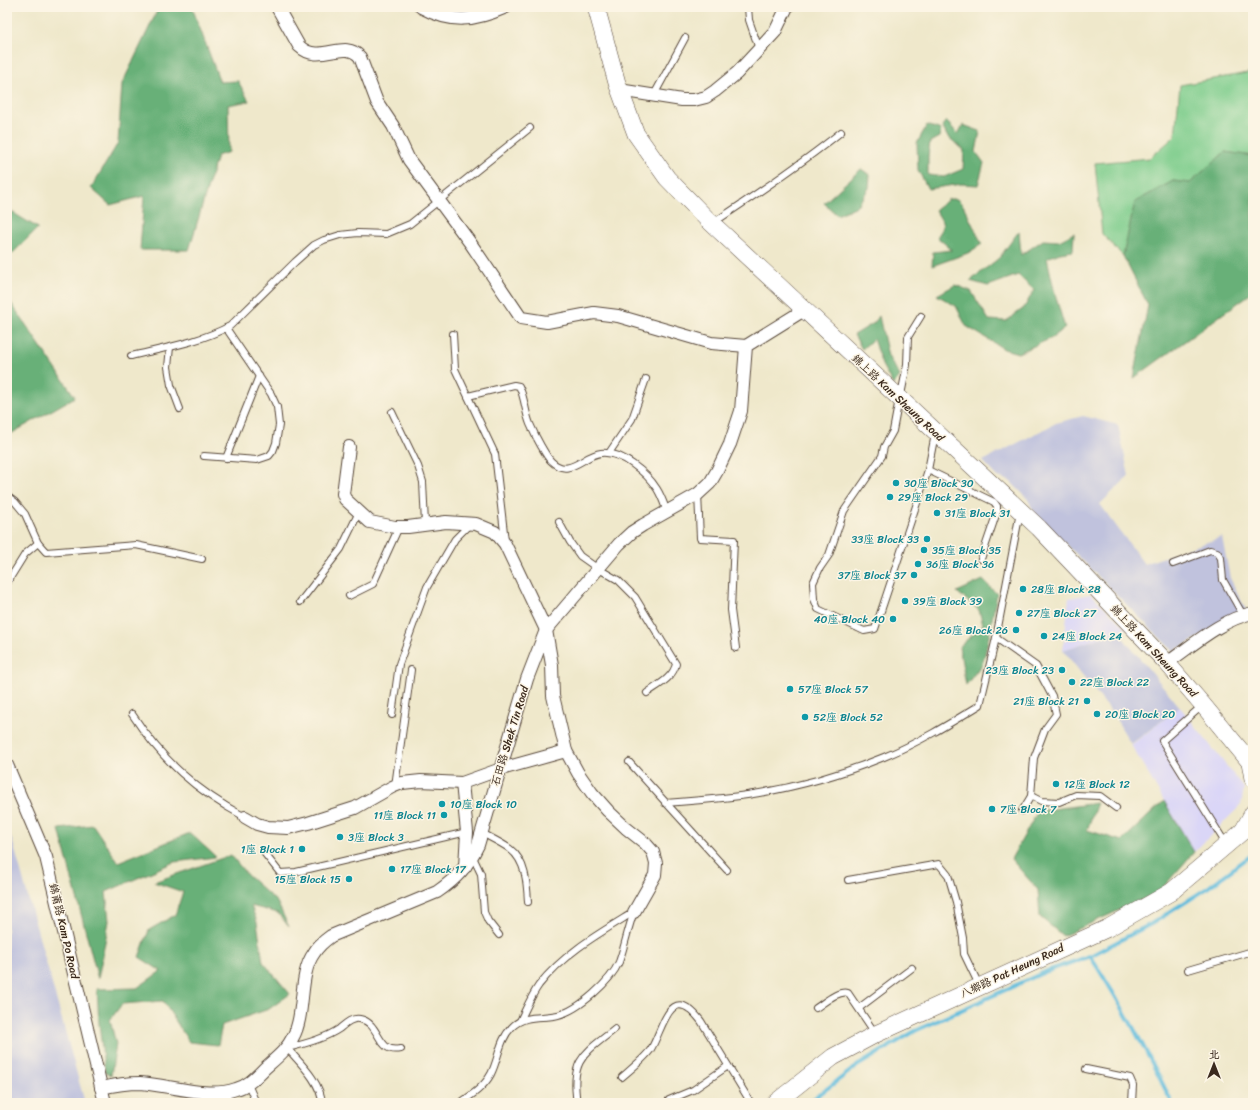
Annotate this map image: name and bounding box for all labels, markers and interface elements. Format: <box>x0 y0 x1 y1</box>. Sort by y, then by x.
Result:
street label: 錦上路 Kam Sheung Road <box>847 350 950 447</box>
place label: 30座 Block 30 <box>904 474 974 493</box>
marker: 30座 Block 30 <box>891 478 901 488</box>
place label: 29座 Block 29 <box>898 488 968 507</box>
marker: 29座 Block 29 <box>885 492 895 502</box>
place label: 31座 Block 31 <box>945 504 1011 523</box>
marker: 31座 Block 31 <box>932 508 942 518</box>
place label: 33座 Block 33 <box>851 530 919 549</box>
marker: 33座 Block 33 <box>922 534 932 544</box>
place label: 35座 Block 35 <box>932 541 1002 560</box>
marker: 35座 Block 35 <box>919 545 929 555</box>
place label: 36座 Block 36 <box>926 555 994 574</box>
marker: 36座 Block 36 <box>913 559 923 569</box>
place label: 37座 Block 37 <box>838 566 907 585</box>
marker: 37座 Block 37 <box>909 570 919 580</box>
place label: 28座 Block 28 <box>1031 580 1101 599</box>
marker: 28座 Block 28 <box>1018 584 1028 594</box>
place label: 39座 Block 39 <box>913 592 983 611</box>
marker: 39座 Block 39 <box>900 596 910 606</box>
street label: 錦上路 Kam Sheung Road <box>1106 600 1203 703</box>
place label: 27座 Block 27 <box>1027 604 1097 623</box>
marker: 27座 Block 27 <box>1014 608 1024 618</box>
place label: 40座 Block 40 <box>814 610 885 629</box>
marker: 40座 Block 40 <box>888 614 898 624</box>
place label: 26座 Block 26 <box>939 621 1008 640</box>
marker: 26座 Block 26 <box>1011 625 1021 635</box>
place label: 24座 Block 24 <box>1052 627 1122 646</box>
marker: 24座 Block 24 <box>1039 631 1049 641</box>
place label: 23座 Block 23 <box>986 661 1054 680</box>
marker: 23座 Block 23 <box>1057 665 1067 675</box>
place label: 22座 Block 22 <box>1080 673 1150 692</box>
marker: 22座 Block 22 <box>1067 677 1077 687</box>
place label: 57座 Block 57 <box>798 680 868 699</box>
street label: 石田路 Shek Tin Road <box>486 682 535 788</box>
marker: 57座 Block 57 <box>785 684 795 694</box>
place label: 21座 Block 21 <box>1013 692 1079 711</box>
marker: 21座 Block 21 <box>1082 696 1092 706</box>
place label: 20座 Block 20 <box>1105 705 1175 724</box>
place label: 52座 Block 52 <box>813 708 884 727</box>
marker: 20座 Block 20 <box>1092 709 1102 719</box>
marker: 52座 Block 52 <box>800 712 810 722</box>
place label: 12座 Block 12 <box>1064 775 1130 794</box>
marker: 12座 Block 12 <box>1051 779 1061 789</box>
place label: 10座 Block 10 <box>450 795 517 814</box>
marker: 10座 Block 10 <box>437 799 447 809</box>
place label: 7座 Block 7 <box>1000 800 1057 819</box>
marker: 7座 Block 7 <box>987 804 997 814</box>
place label: 11座 Block 11 <box>373 806 436 825</box>
marker: 11座 Block 11 <box>439 810 449 820</box>
place label: 3座 Block 3 <box>348 828 404 847</box>
marker: 3座 Block 3 <box>335 832 345 842</box>
place label: 1座 Block 1 <box>241 840 294 859</box>
marker: 1座 Block 1 <box>297 844 307 854</box>
place label: 17座 Block 17 <box>400 860 466 879</box>
marker: 17座 Block 17 <box>387 864 397 874</box>
place label: 15座 Block 15 <box>274 870 341 889</box>
marker: 15座 Block 15 <box>344 874 354 884</box>
street label: 錦莆路 Kam Po Road <box>44 881 85 982</box>
street label: 八鄉路 Pat Heung Road <box>957 938 1068 1003</box>
north arrow <box>1194 1044 1234 1084</box>
text: 北 <box>1209 1045 1220 1064</box>

